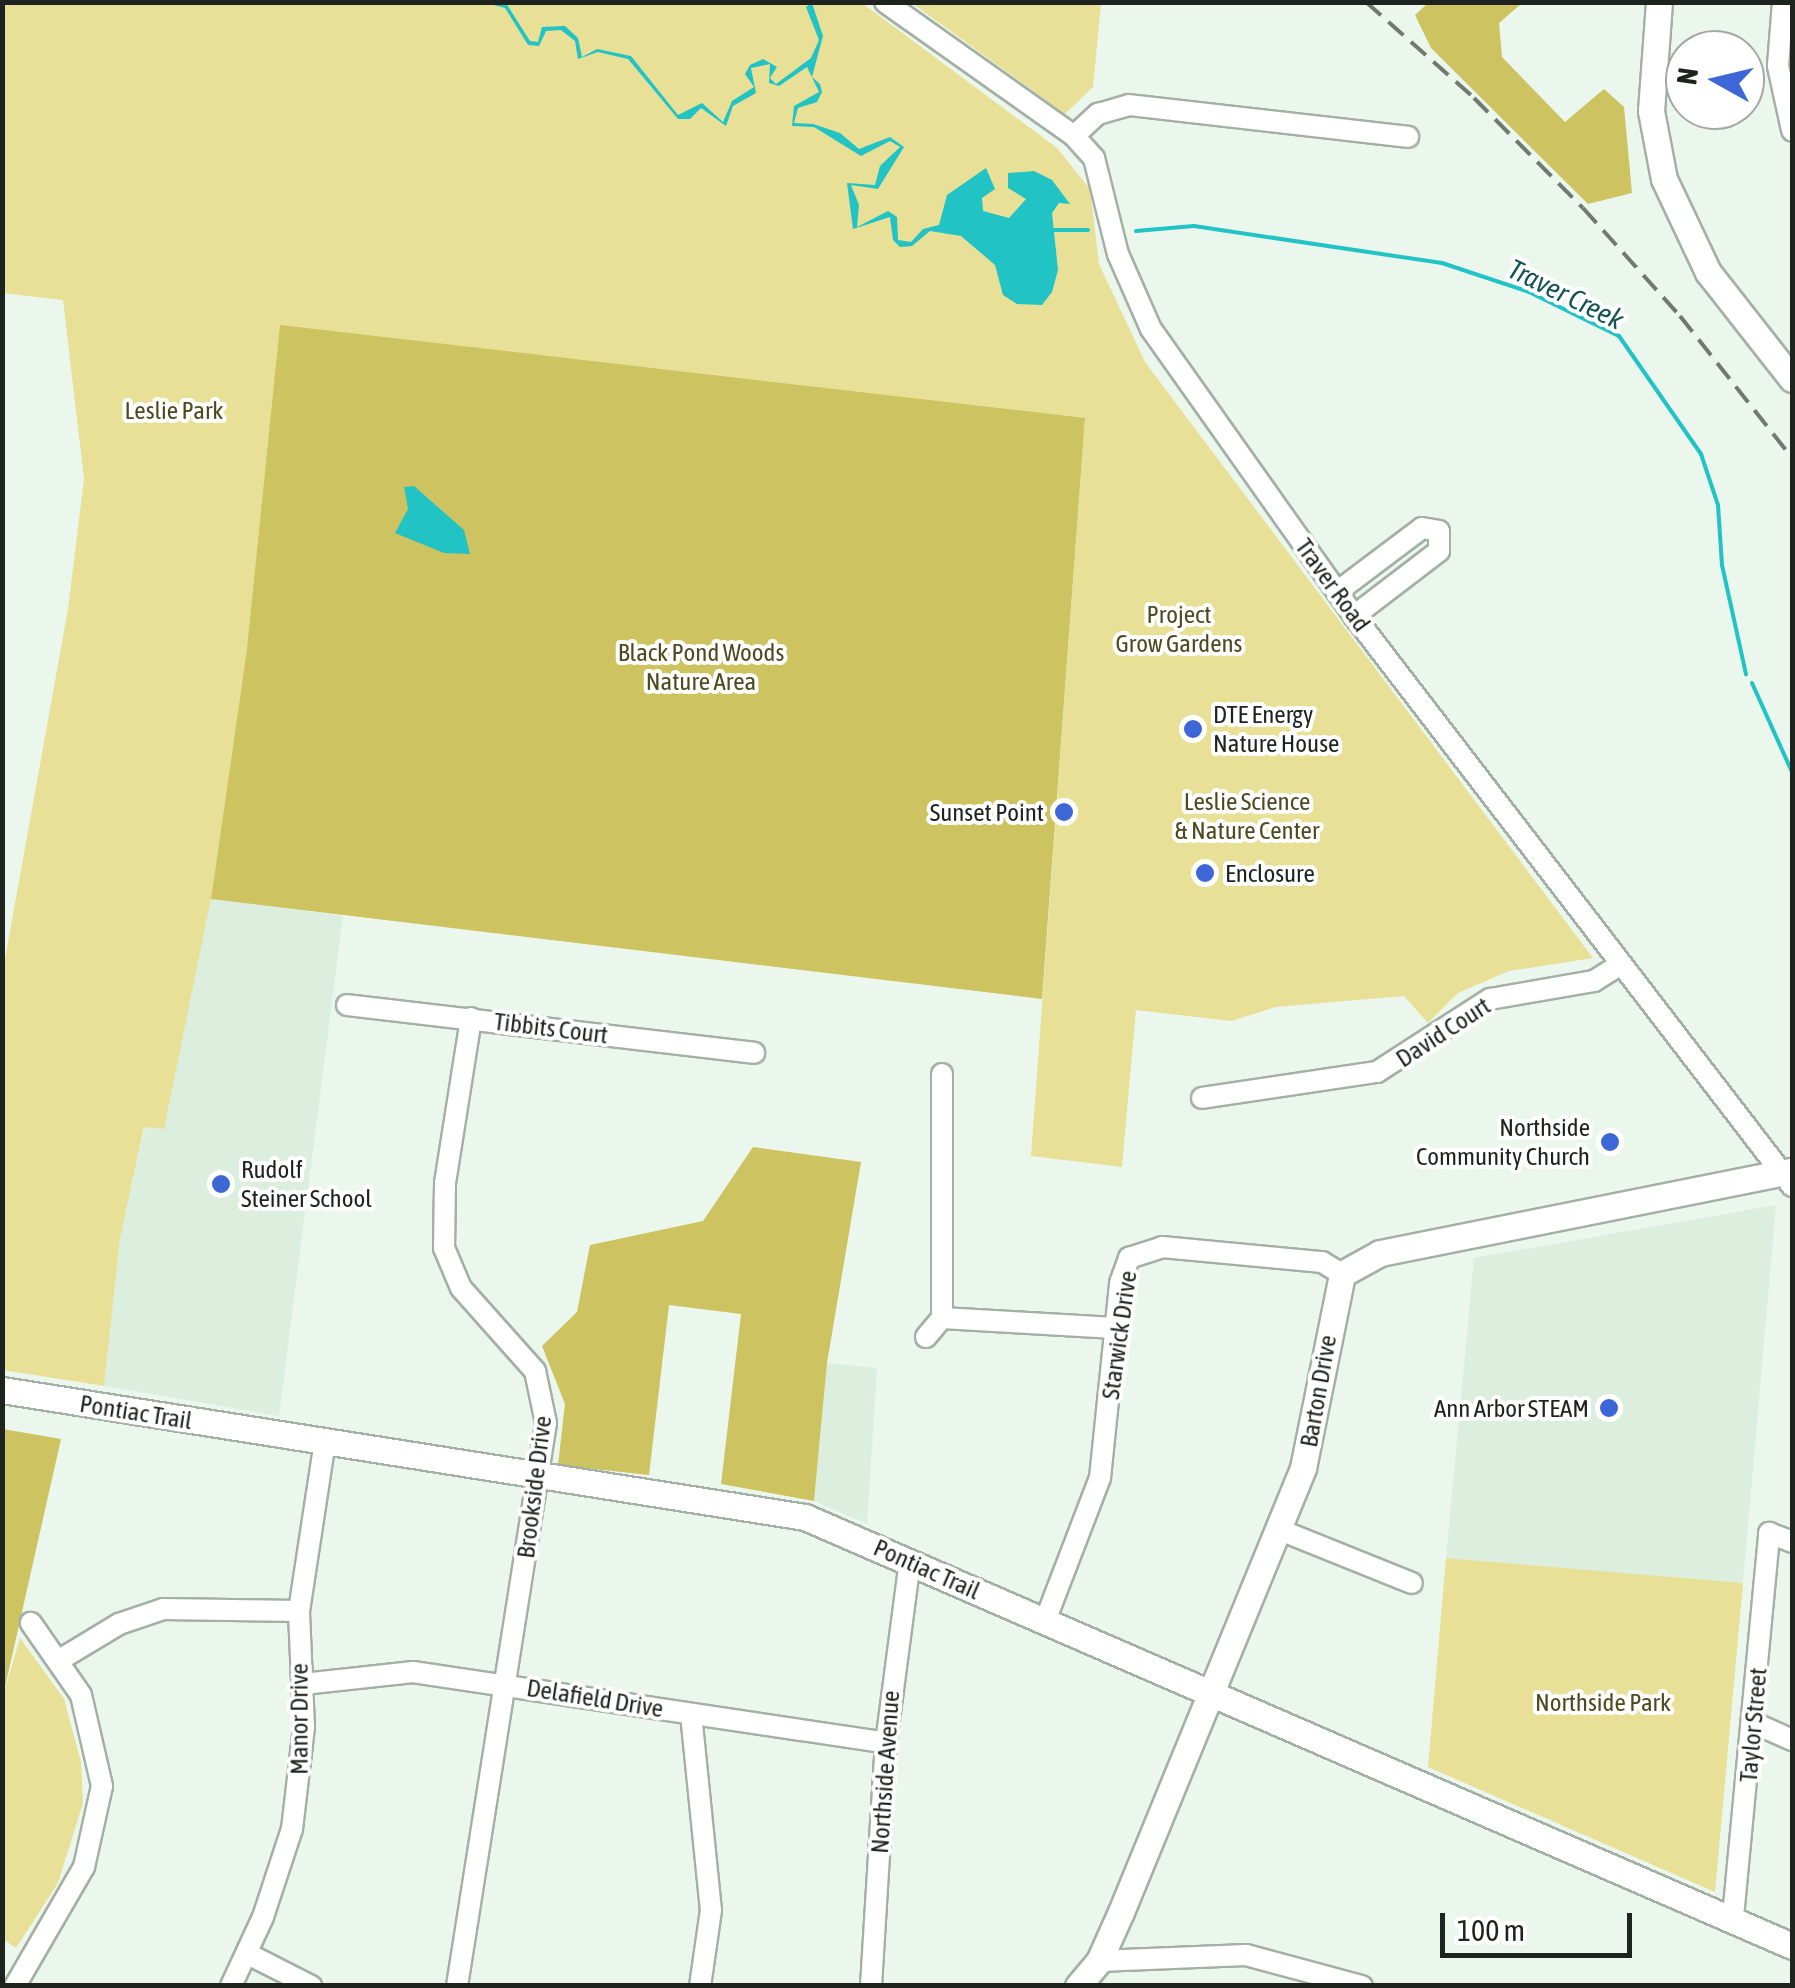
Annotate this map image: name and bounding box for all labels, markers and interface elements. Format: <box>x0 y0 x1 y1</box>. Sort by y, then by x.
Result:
north arrow <box>1665 30 1765 130</box>
text: N <box>1670 66 1704 87</box>
water label: Traver Creek <box>1503 252 1629 336</box>
park label: Leslie Park <box>125 395 223 425</box>
street label: Traver Road <box>1289 533 1377 637</box>
park label: Project Grow Gardens <box>1116 600 1242 659</box>
park label: Black Pond Woods Nature Area <box>618 638 784 697</box>
place label: DTE Energy Nature House <box>1213 700 1339 759</box>
marker: DTE Energy Nature House <box>1182 718 1204 740</box>
park label: Leslie Science & Nature Center <box>1175 787 1319 846</box>
place label: Sunset Point <box>930 797 1044 827</box>
marker: Sunset Point <box>1053 801 1075 823</box>
place label: Enclosure <box>1225 858 1315 888</box>
marker: Enclosure <box>1194 862 1216 884</box>
street label: David Court <box>1390 990 1496 1074</box>
street label: Tibbits Court <box>492 1006 610 1050</box>
place label: Northside Community Church <box>1416 1113 1590 1172</box>
marker: Northside Community Church <box>1599 1131 1621 1153</box>
place label: Rudolf Steiner School <box>241 1155 372 1214</box>
marker: Rudolf Steiner School <box>210 1173 232 1195</box>
street label: Starwick Drive <box>1095 1269 1143 1401</box>
street label: Barton Drive <box>1293 1333 1343 1449</box>
street label: Pontiac Trail <box>78 1388 194 1436</box>
place label: Ann Arbor STEAM <box>1434 1393 1589 1423</box>
marker: Ann Arbor STEAM <box>1598 1397 1620 1419</box>
street label: Brookside Drive <box>510 1414 558 1560</box>
street label: Pontiac Trail <box>869 1532 985 1606</box>
street label: Manor Drive <box>284 1663 314 1775</box>
street label: Taylor Street <box>1733 1666 1773 1784</box>
street label: Delafield Drive <box>525 1672 665 1724</box>
park label: Northside Park <box>1535 1687 1671 1717</box>
street label: Northside Avenue <box>864 1689 906 1855</box>
scale bar <box>1445 1893 1638 1955</box>
text: 100 m <box>1457 1913 1525 1947</box>

